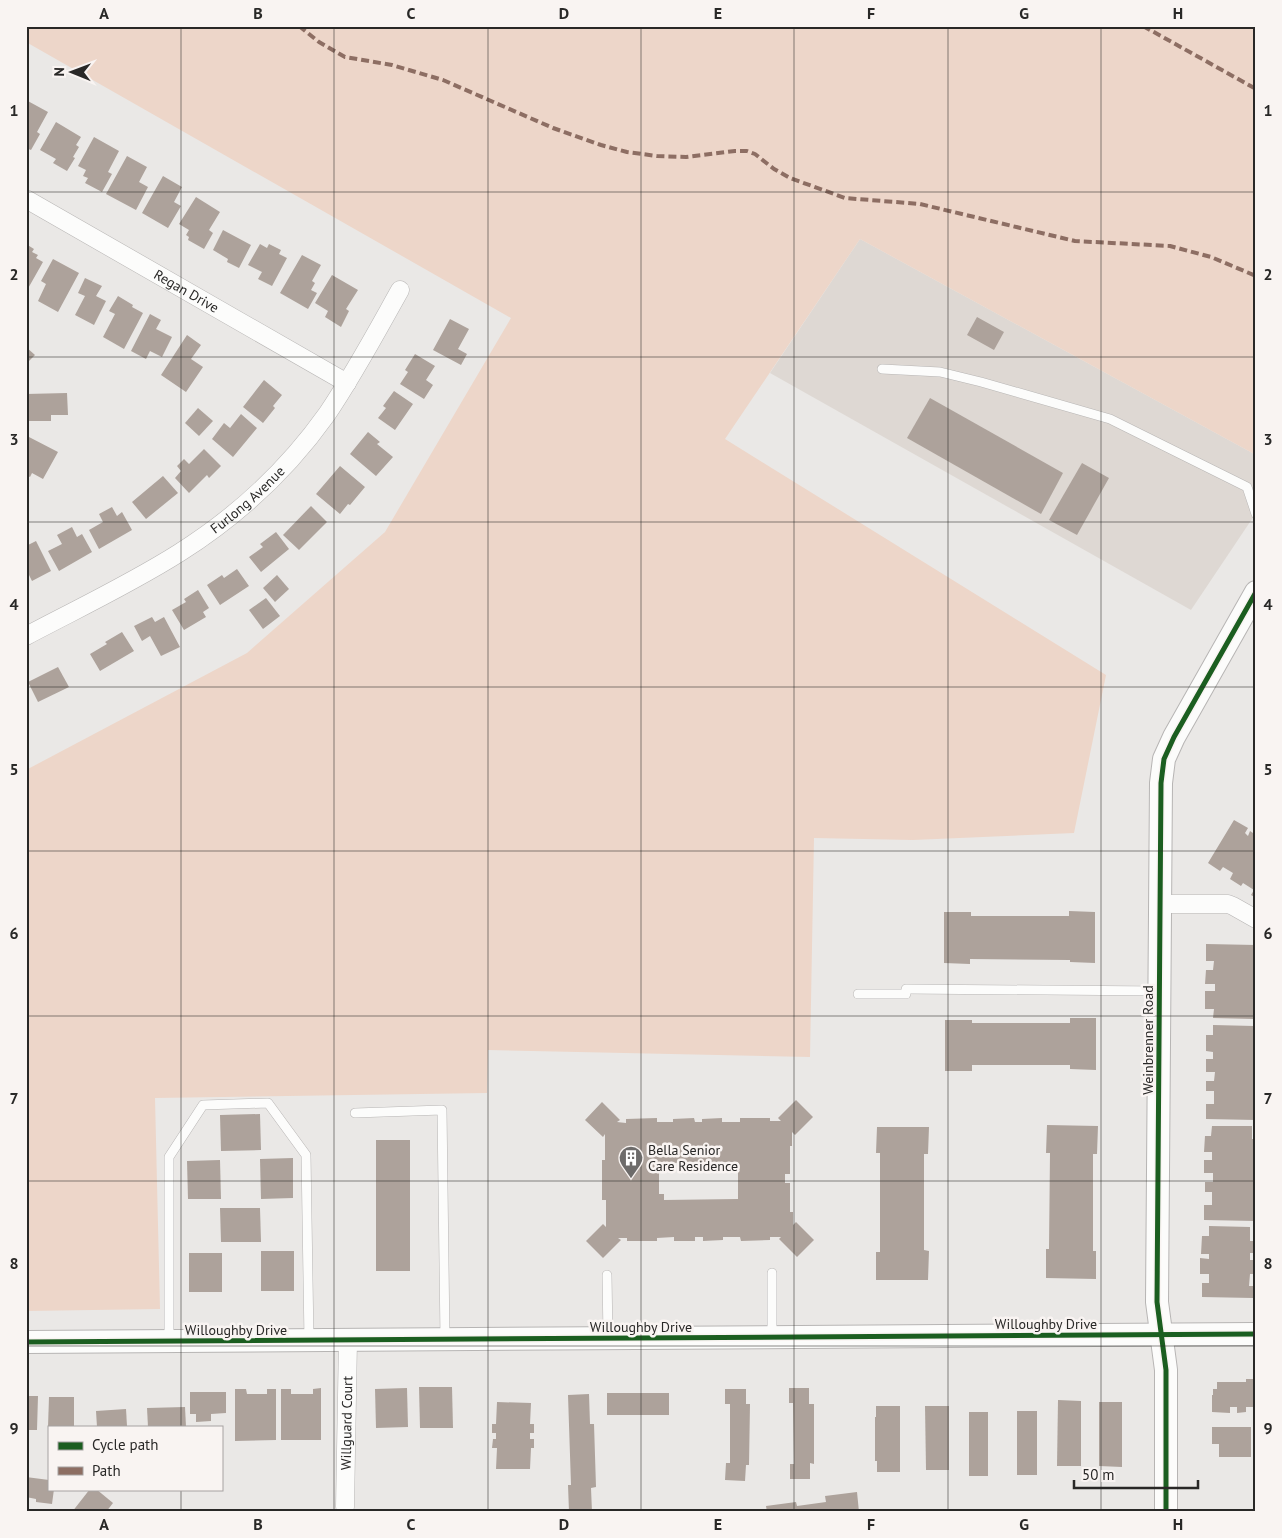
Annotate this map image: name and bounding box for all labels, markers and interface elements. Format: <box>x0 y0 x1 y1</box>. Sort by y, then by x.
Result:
text: A <box>99 3 109 23</box>
text: B <box>253 3 263 23</box>
text: C <box>407 3 416 23</box>
text: D <box>559 3 569 23</box>
text: E <box>714 3 722 23</box>
text: F <box>867 3 875 23</box>
text: G <box>1019 3 1029 23</box>
text: H <box>1173 3 1183 23</box>
north arrow <box>48 48 98 98</box>
text: N <box>50 67 68 77</box>
text: 1 <box>9 100 19 120</box>
text: 1 <box>1263 100 1273 120</box>
text: 2 <box>9 264 19 284</box>
text: 2 <box>1263 264 1273 284</box>
street label: Regan Drive <box>151 265 222 317</box>
text: 3 <box>9 429 19 449</box>
text: 3 <box>1263 429 1273 449</box>
street label: Furlong Avenue <box>207 462 289 538</box>
text: 4 <box>9 594 19 614</box>
text: 4 <box>1263 594 1273 614</box>
text: 5 <box>9 759 19 779</box>
text: 5 <box>1263 759 1273 779</box>
text: 6 <box>9 923 19 943</box>
text: 6 <box>1263 923 1273 943</box>
street label: Weinbrenner Road <box>1139 985 1157 1095</box>
text: 7 <box>9 1088 19 1108</box>
text: 7 <box>1263 1088 1273 1108</box>
place label: Bella Senior Care Residence <box>648 1141 738 1175</box>
building icon: Bella Senior Care Residence <box>618 1145 644 1179</box>
text: 8 <box>9 1253 19 1273</box>
text: 8 <box>1263 1253 1273 1273</box>
street label: Willoughby Drive <box>995 1315 1097 1333</box>
street label: Willoughby Drive <box>590 1318 692 1336</box>
street label: Willoughby Drive <box>185 1321 287 1339</box>
street label: Willguard Court <box>337 1376 356 1470</box>
text: 9 <box>9 1418 19 1438</box>
text: 9 <box>1263 1418 1273 1438</box>
legend <box>48 1426 222 1490</box>
text: Cycle path <box>92 1435 158 1454</box>
scale bar <box>1074 1458 1198 1490</box>
text: Path <box>92 1461 121 1480</box>
text: 50 m <box>1082 1465 1115 1484</box>
text: A <box>99 1514 109 1534</box>
text: B <box>253 1514 263 1534</box>
text: C <box>407 1514 416 1534</box>
text: D <box>559 1514 569 1534</box>
text: E <box>714 1514 722 1534</box>
text: F <box>867 1514 875 1534</box>
text: G <box>1019 1514 1029 1534</box>
text: H <box>1173 1514 1183 1534</box>

